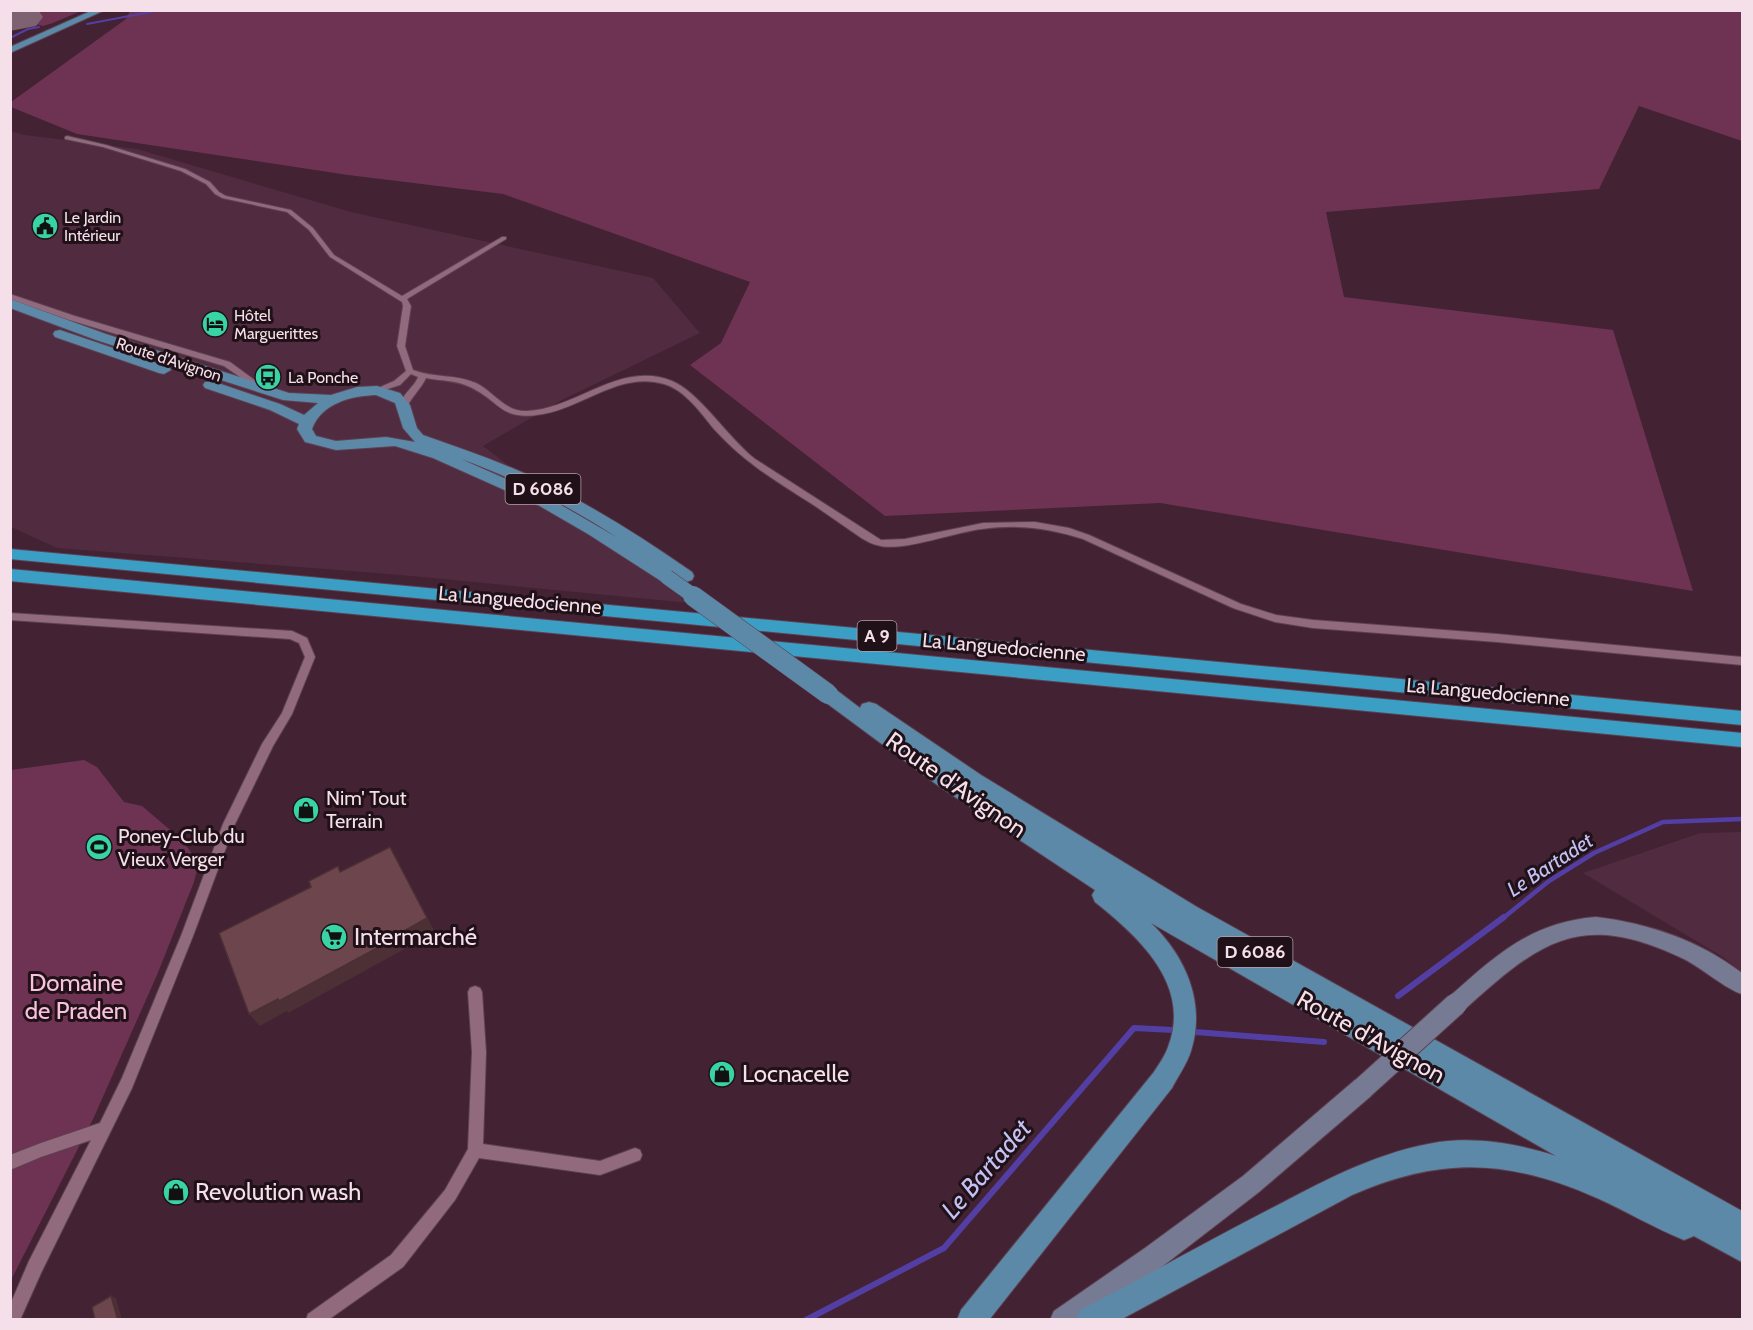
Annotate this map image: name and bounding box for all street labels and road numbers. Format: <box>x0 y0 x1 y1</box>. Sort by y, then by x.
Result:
street label: Route d'Avignon <box>114 333 224 385</box>
road number: D 6086 <box>506 474 580 504</box>
street label: La Languedocienne <box>437 581 603 619</box>
road number: A 9 <box>858 621 896 651</box>
street label: La Languedocienne <box>921 628 1087 666</box>
street label: La Languedocienne <box>1405 673 1571 711</box>
street label: Route d'Avignon <box>881 725 1032 844</box>
road number: D 6086 <box>1218 937 1292 967</box>
street label: Route d'Avignon <box>1292 984 1450 1089</box>

